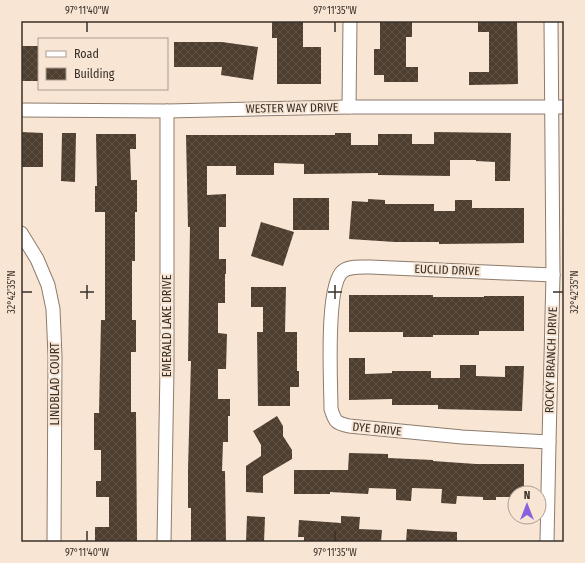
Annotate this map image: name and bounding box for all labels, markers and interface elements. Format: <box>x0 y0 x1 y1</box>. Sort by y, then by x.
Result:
text: 97°11'40"W <box>65 5 110 17</box>
text: 97°11'35"W <box>313 5 357 17</box>
legend <box>38 38 168 90</box>
text: Road <box>74 47 99 61</box>
text: Building <box>74 67 115 81</box>
street label: WESTER WAY DRIVE <box>246 100 339 116</box>
street label: EUCLID DRIVE <box>414 262 480 278</box>
text: 32°42'35"N <box>6 270 18 314</box>
text: 32°42'35"N <box>569 270 581 314</box>
street label: EMERALD LAKE DRIVE <box>160 274 174 377</box>
street label: ROCKY BRANCH DRIVE <box>542 306 560 413</box>
street label: LINDBLAD COURT <box>48 342 62 426</box>
street label: DYE DRIVE <box>352 419 403 439</box>
north arrow <box>507 485 547 525</box>
text: N <box>524 489 530 502</box>
text: 97°11'40"W <box>65 547 110 559</box>
text: 97°11'35"W <box>313 547 357 559</box>

